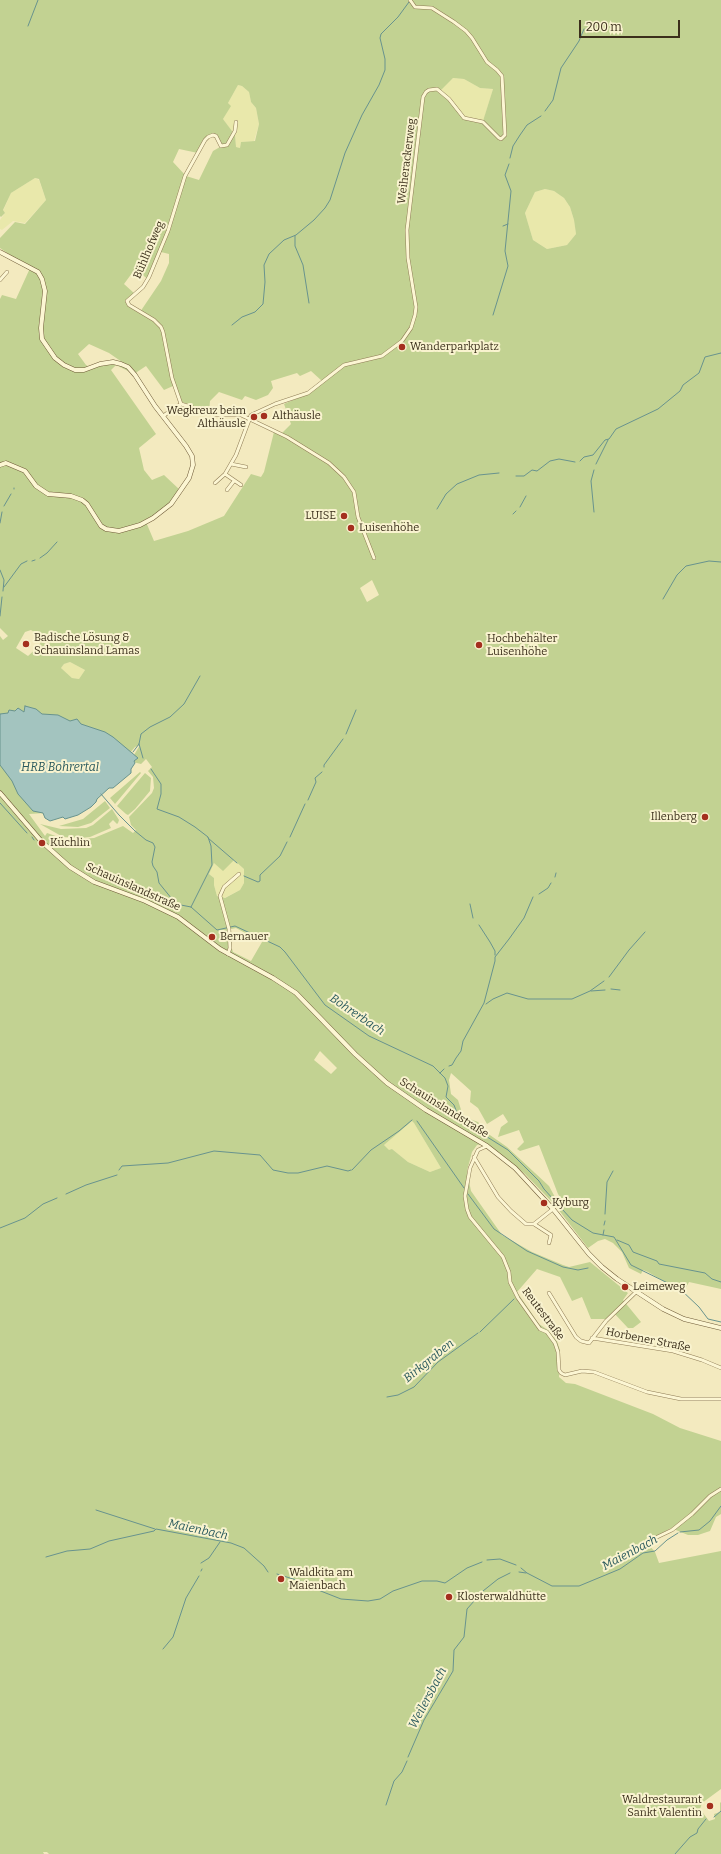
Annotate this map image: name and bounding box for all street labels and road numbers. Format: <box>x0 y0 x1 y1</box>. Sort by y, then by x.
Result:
street label: Weiherackerweg <box>395 117 419 205</box>
street label: Bühlhofweg <box>131 219 167 281</box>
street label: Schauinslandstraße <box>84 860 182 914</box>
street label: Schauinslandstraße <box>397 1075 491 1141</box>
street label: Reutestraße <box>519 1285 567 1343</box>
street label: Horbener Straße <box>605 1325 691 1355</box>

